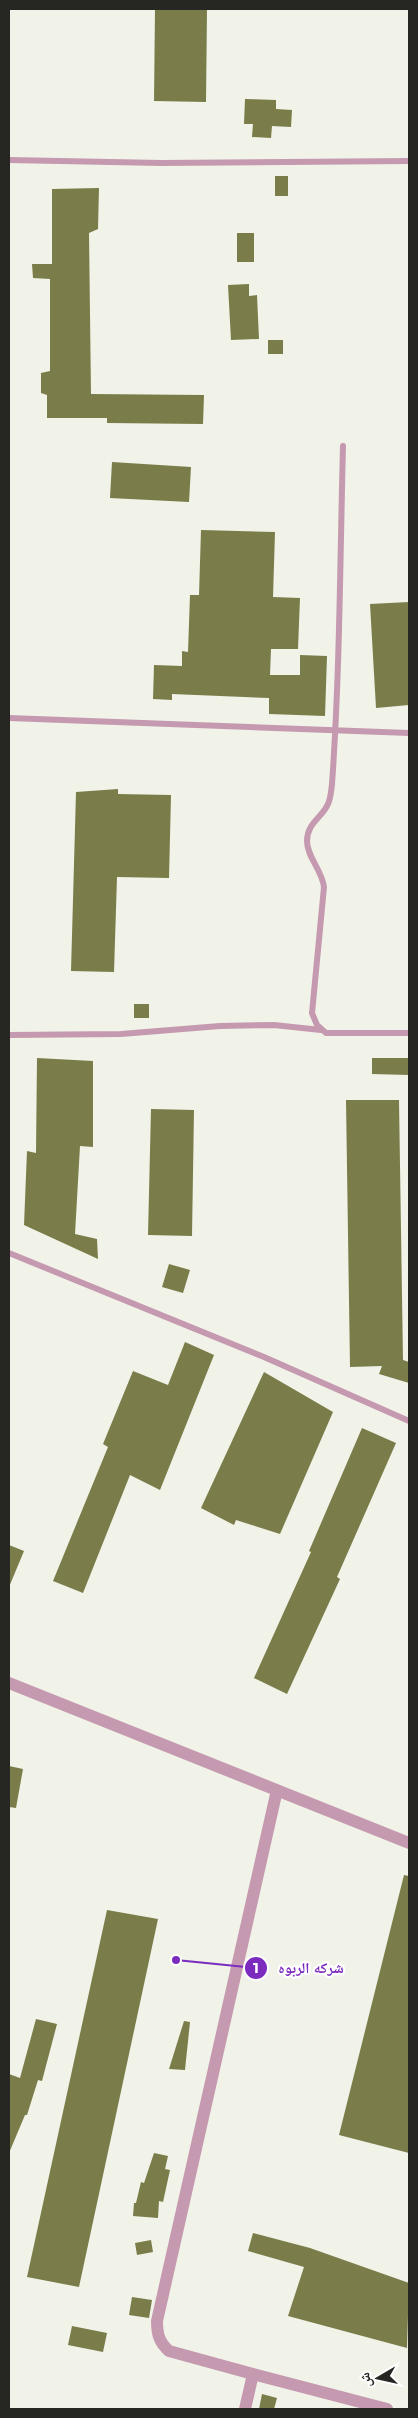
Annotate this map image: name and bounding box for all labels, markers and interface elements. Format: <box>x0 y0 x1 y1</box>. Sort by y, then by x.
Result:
callout: شركه الربوه <box>243 1953 354 1983</box>
text: 1 <box>253 1958 259 1977</box>
text: شركه الربوه <box>278 1958 344 1977</box>
north arrow <box>353 2353 403 2403</box>
text: ش <box>355 2371 375 2389</box>

